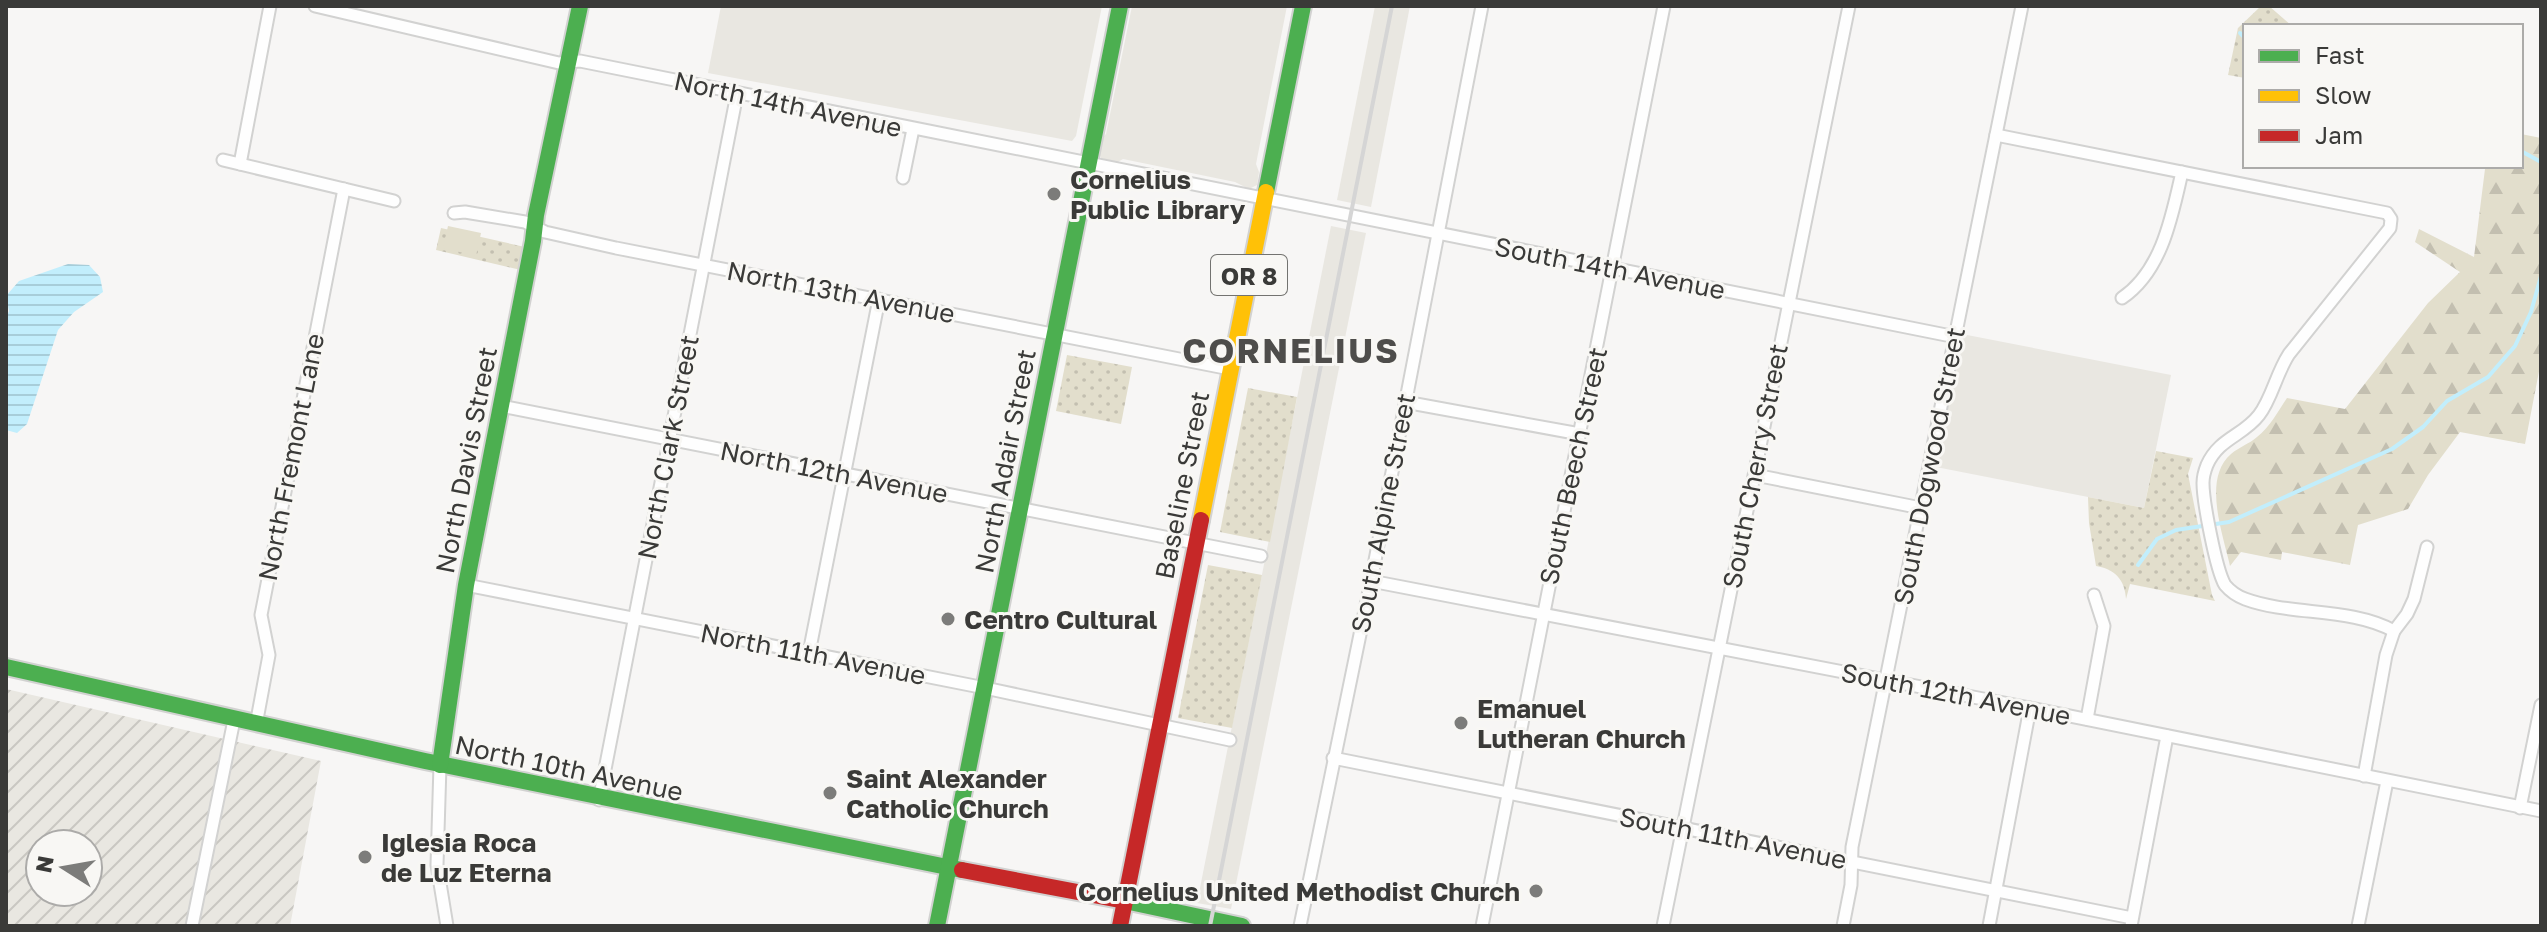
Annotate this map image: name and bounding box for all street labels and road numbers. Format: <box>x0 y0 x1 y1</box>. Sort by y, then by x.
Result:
street label: North 14th Avenue <box>671 65 905 143</box>
street label: South 14th Avenue <box>1492 230 1728 306</box>
street label: North 13th Avenue <box>724 255 958 329</box>
road number: OR 8 <box>1211 255 1287 295</box>
street label: South Dogwood Street <box>1887 325 1971 607</box>
street label: North Fremont Lane <box>252 331 330 583</box>
street label: North Clark Street <box>631 332 705 562</box>
street label: South Cherry Street <box>1716 341 1794 591</box>
street label: North Davis Street <box>429 344 503 576</box>
street label: South Beech Street <box>1533 344 1613 588</box>
street label: North Adair Street <box>968 346 1042 576</box>
street label: Baseline Street <box>1149 388 1215 582</box>
street label: South Alpine Street <box>1345 390 1421 636</box>
street label: North 12th Avenue <box>718 435 950 509</box>
street label: North 11th Avenue <box>698 617 928 691</box>
street label: South 12th Avenue <box>1839 657 2073 731</box>
street label: North 10th Avenue <box>452 729 686 807</box>
street label: South 11th Avenue <box>1617 801 1849 875</box>

